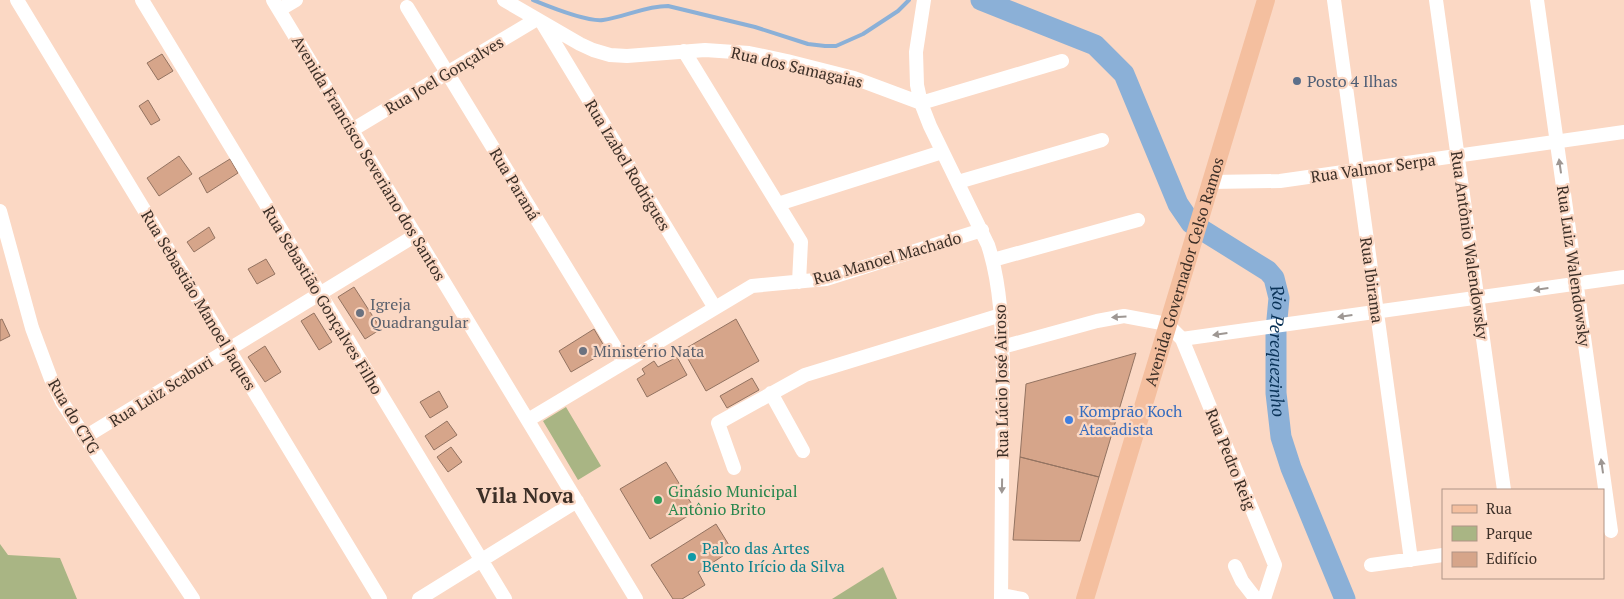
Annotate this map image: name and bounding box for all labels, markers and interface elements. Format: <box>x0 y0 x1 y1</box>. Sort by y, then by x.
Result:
street label: Avenida Francisco Severiano dos Santos <box>287 31 451 285</box>
street label: Rua Joel Gonçalves <box>381 31 508 119</box>
street label: Rua dos Samagaias <box>729 41 865 93</box>
place label: Posto 4 Ilhas <box>1307 70 1398 92</box>
marker: Posto 4 Ilhas <box>1291 75 1303 87</box>
street label: Rua Izabel Rodrigues <box>580 95 676 235</box>
street label: Rua Paraná <box>485 144 545 224</box>
street label: Rua Valmor Serpa <box>1309 148 1437 188</box>
street label: Rua Antônio Walendowsky <box>1446 149 1494 342</box>
street label: Avenida Governador Celso Ramos <box>1139 154 1229 389</box>
one-way arrow <box>1556 158 1564 174</box>
street label: Rua Luiz Walendowsky <box>1552 184 1596 349</box>
street label: Rua Sebastião Gonçalves Filho <box>258 202 388 398</box>
street label: Rua Sebastião Manoel Jaques <box>136 206 262 394</box>
street label: Rua Manoel Machado <box>810 226 964 290</box>
street label: Rua Ibirama <box>1355 236 1389 324</box>
water label: Rio Perequezinho <box>1265 281 1292 418</box>
one-way arrow <box>1533 285 1549 293</box>
place label: Igreja Quadrangular <box>370 293 469 333</box>
street label: Rua Lúcio José Airoso <box>989 304 1013 458</box>
marker: Igreja Quadrangular <box>354 307 366 319</box>
one-way arrow <box>1337 312 1353 320</box>
one-way arrow <box>1111 313 1127 321</box>
one-way arrow <box>1212 330 1228 338</box>
place label: Ministério Nata <box>593 340 704 362</box>
marker: Ministério Nata <box>577 345 589 357</box>
street label: Rua Luiz Scaburi <box>105 350 217 432</box>
street label: Rua do CTG <box>43 375 105 457</box>
place label: Komprão Koch Atacadista <box>1079 400 1183 440</box>
street label: Rua Pedro Reig <box>1201 405 1262 513</box>
marker: Komprão Koch Atacadista <box>1063 414 1075 426</box>
one-way arrow <box>1598 457 1606 473</box>
one-way arrow <box>998 479 1006 495</box>
place label: Ginásio Municipal Antônio Brito <box>668 480 798 520</box>
district label: Vila Nova <box>476 481 574 509</box>
legend <box>1442 489 1604 579</box>
marker: Ginásio Municipal Antônio Brito <box>652 494 664 506</box>
text: Rua <box>1486 498 1512 518</box>
text: Parque <box>1486 523 1533 543</box>
place label: Palco das Artes Bento Irício da Silva <box>702 537 845 577</box>
text: Edifício <box>1486 548 1537 568</box>
marker: Palco das Artes Bento Irício da Silva <box>686 551 698 563</box>

